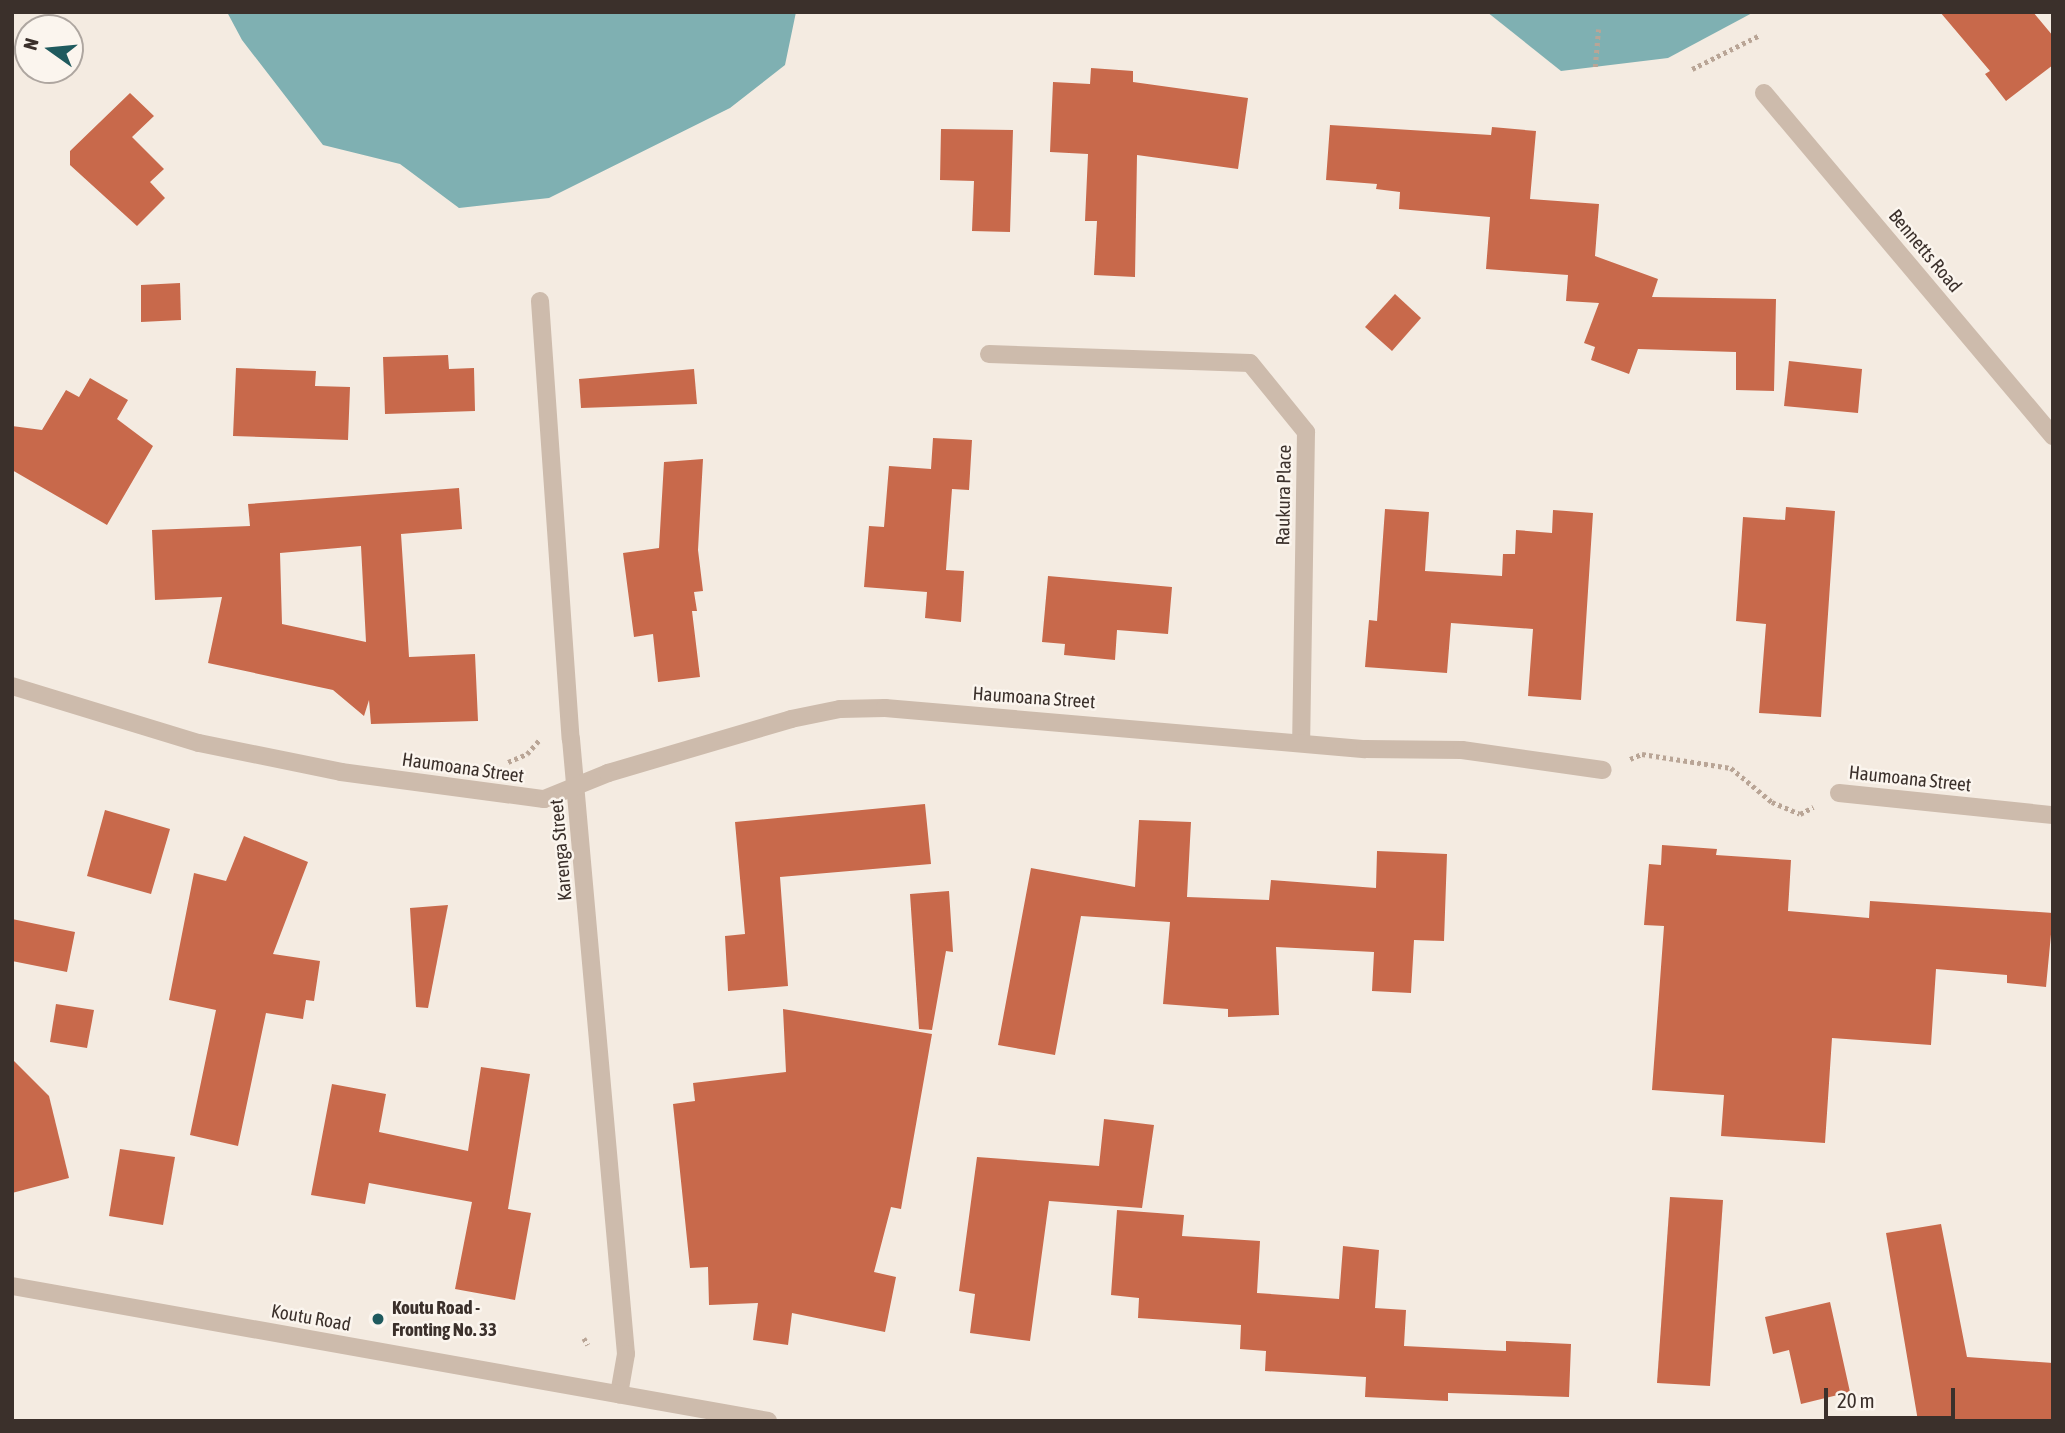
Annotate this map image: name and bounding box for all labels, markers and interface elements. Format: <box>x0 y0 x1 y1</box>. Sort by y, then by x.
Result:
north arrow <box>14 14 84 84</box>
text: N <box>19 36 43 52</box>
street label: Bennetts Road <box>1884 205 1966 297</box>
street label: Raukura Place <box>1272 445 1296 545</box>
street label: Haumoana Street <box>972 682 1096 714</box>
street label: Haumoana Street <box>401 748 525 788</box>
street label: Haumoana Street <box>1848 761 1972 797</box>
street label: Karenga Street <box>545 798 577 902</box>
place label: Koutu Road - Fronting No. 33 <box>392 1297 497 1341</box>
street label: Koutu Road <box>269 1300 353 1336</box>
marker: Koutu Road - Fronting No. 33 <box>370 1311 386 1327</box>
scale bar <box>1827 1374 1958 1418</box>
text: 20 m <box>1837 1388 1875 1412</box>

